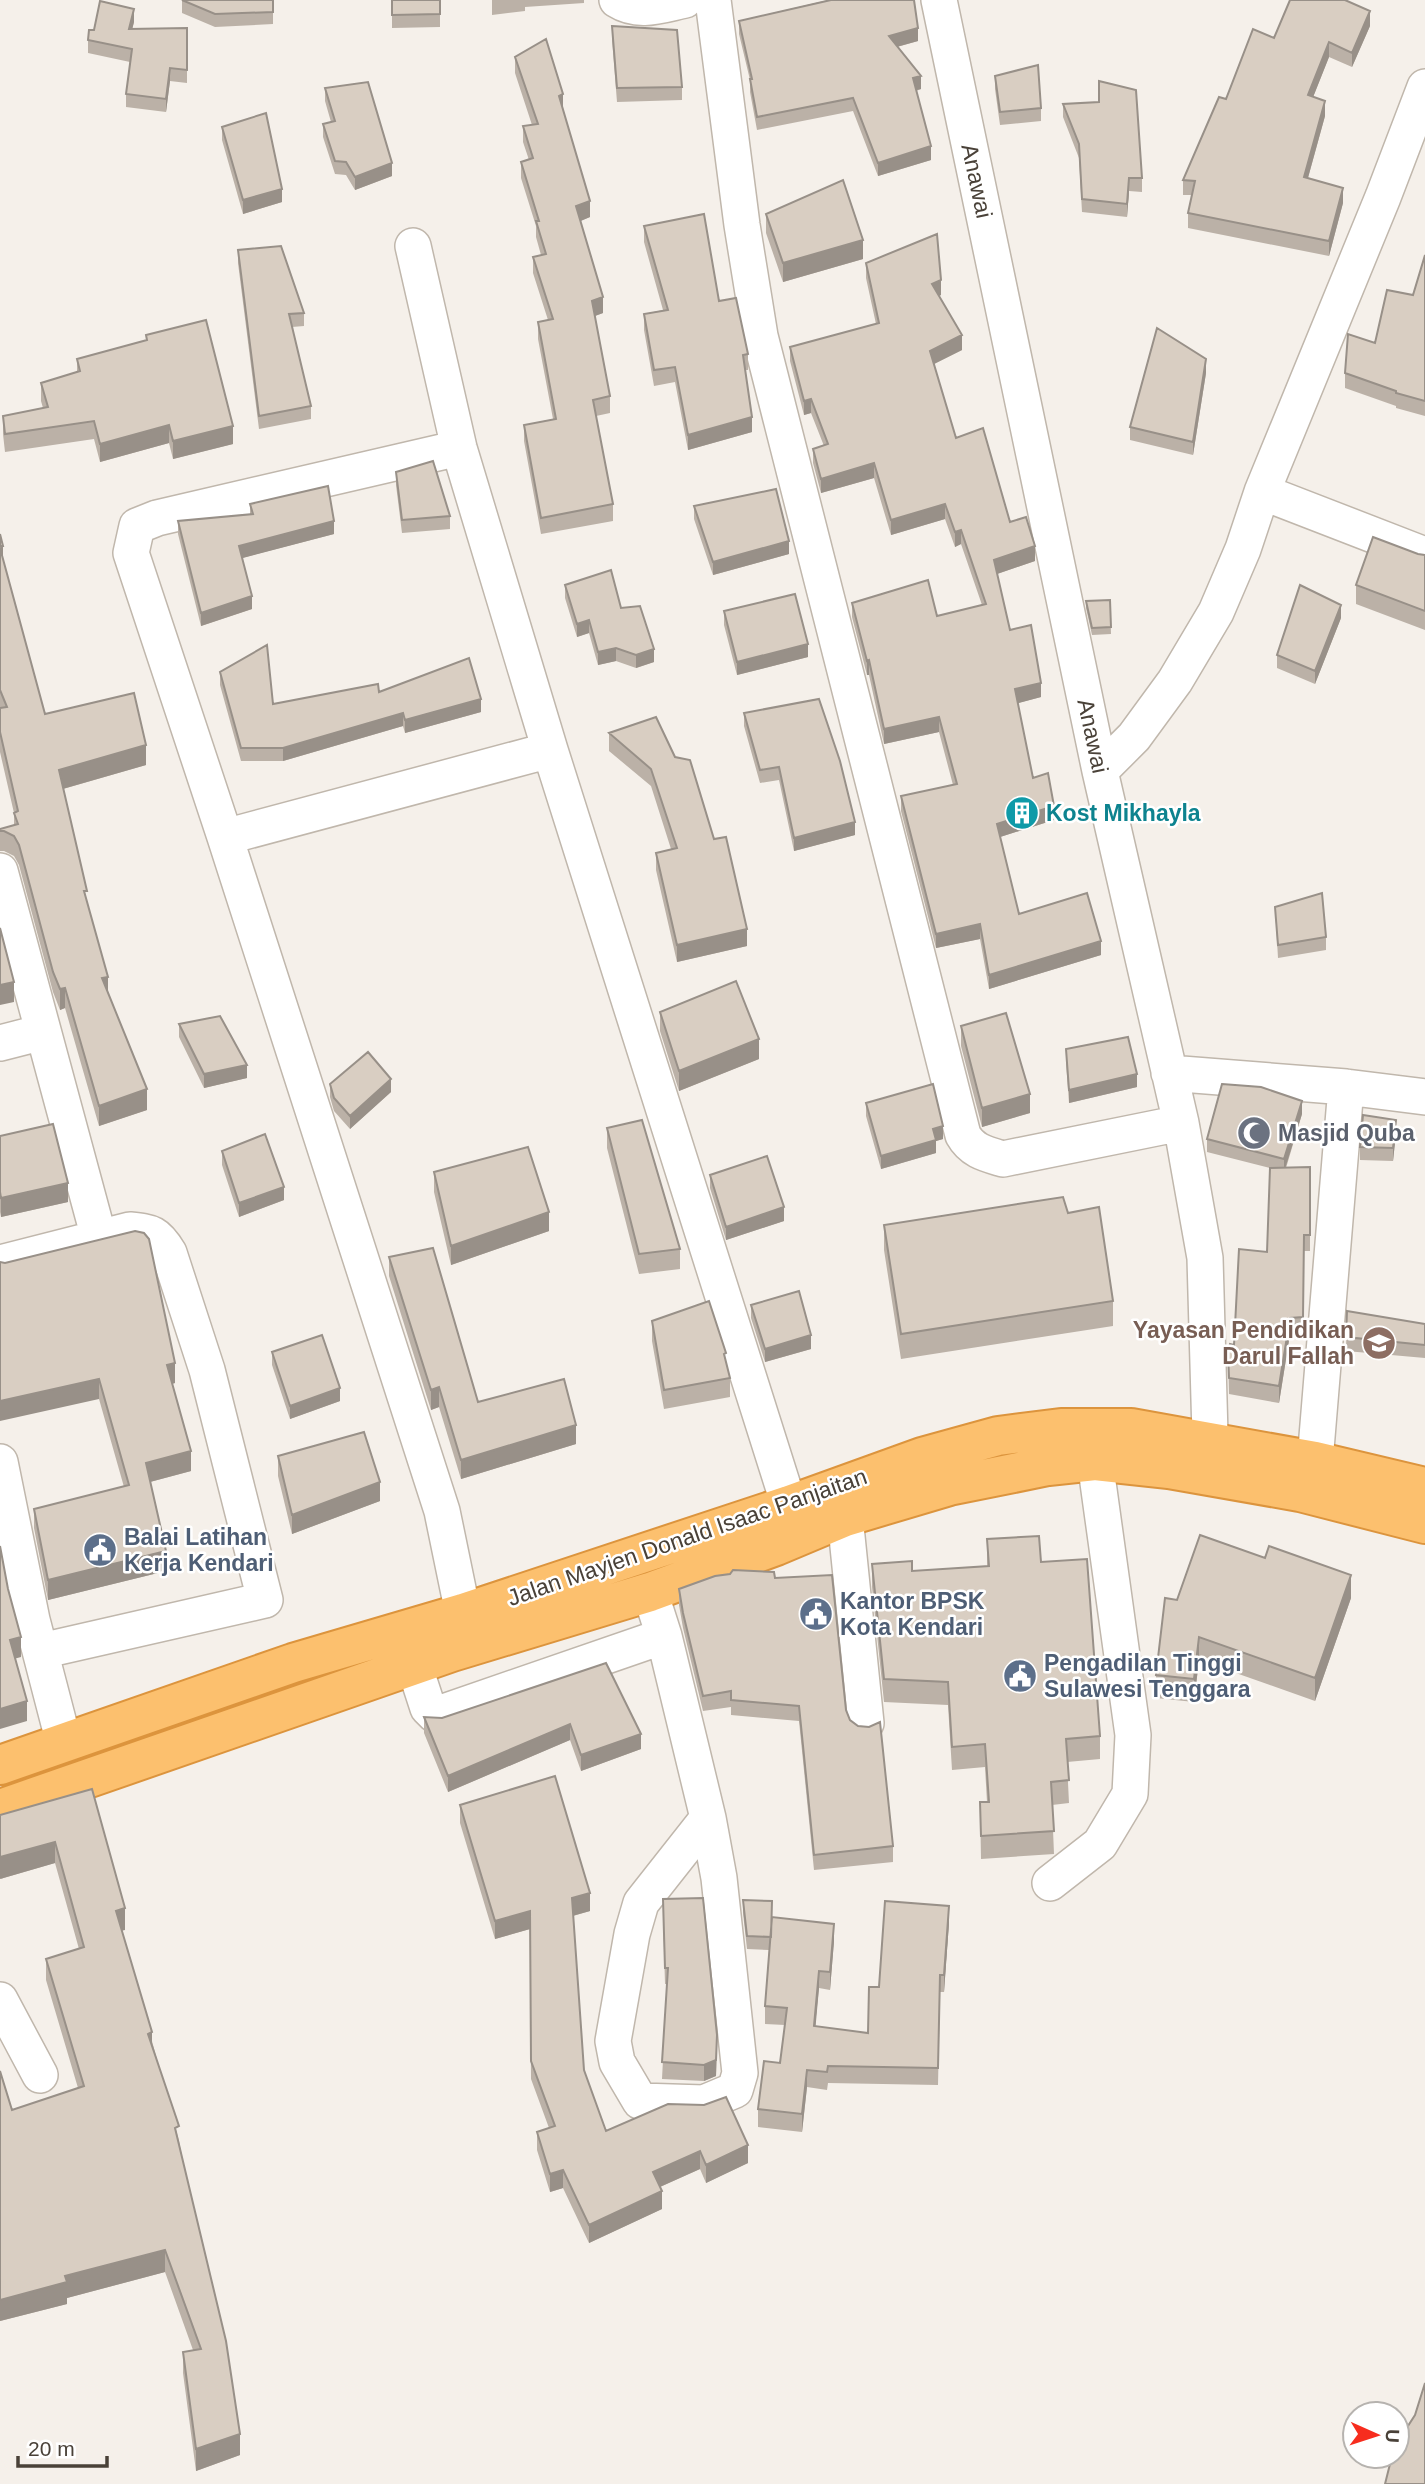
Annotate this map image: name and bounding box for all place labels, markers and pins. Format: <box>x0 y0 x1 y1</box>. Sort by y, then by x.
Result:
building icon: Kost Mikhayla <box>1003 794 1041 832</box>
place label: Kost Mikhayla <box>1046 800 1201 826</box>
mosque icon: Masjid Quba <box>1235 1114 1273 1152</box>
place label: Masjid Quba <box>1278 1120 1415 1146</box>
place label: Yayasan Pendidikan Darul Fallah <box>1133 1317 1354 1369</box>
school or university icon: Yayasan Pendidikan Darul Fallah <box>1360 1324 1398 1362</box>
place label: Balai Latihan Kerja Kendari <box>124 1524 274 1576</box>
public building icon: Balai Latihan Kerja Kendari <box>81 1531 119 1569</box>
place label: Kantor BPSK Kota Kendari <box>840 1588 985 1640</box>
public building icon: Kantor BPSK Kota Kendari <box>797 1595 835 1633</box>
place label: Pengadilan Tinggi Sulawesi Tenggara <box>1044 1650 1251 1702</box>
public building icon: Pengadilan Tinggi Sulawesi Tenggara <box>1001 1657 1039 1695</box>

